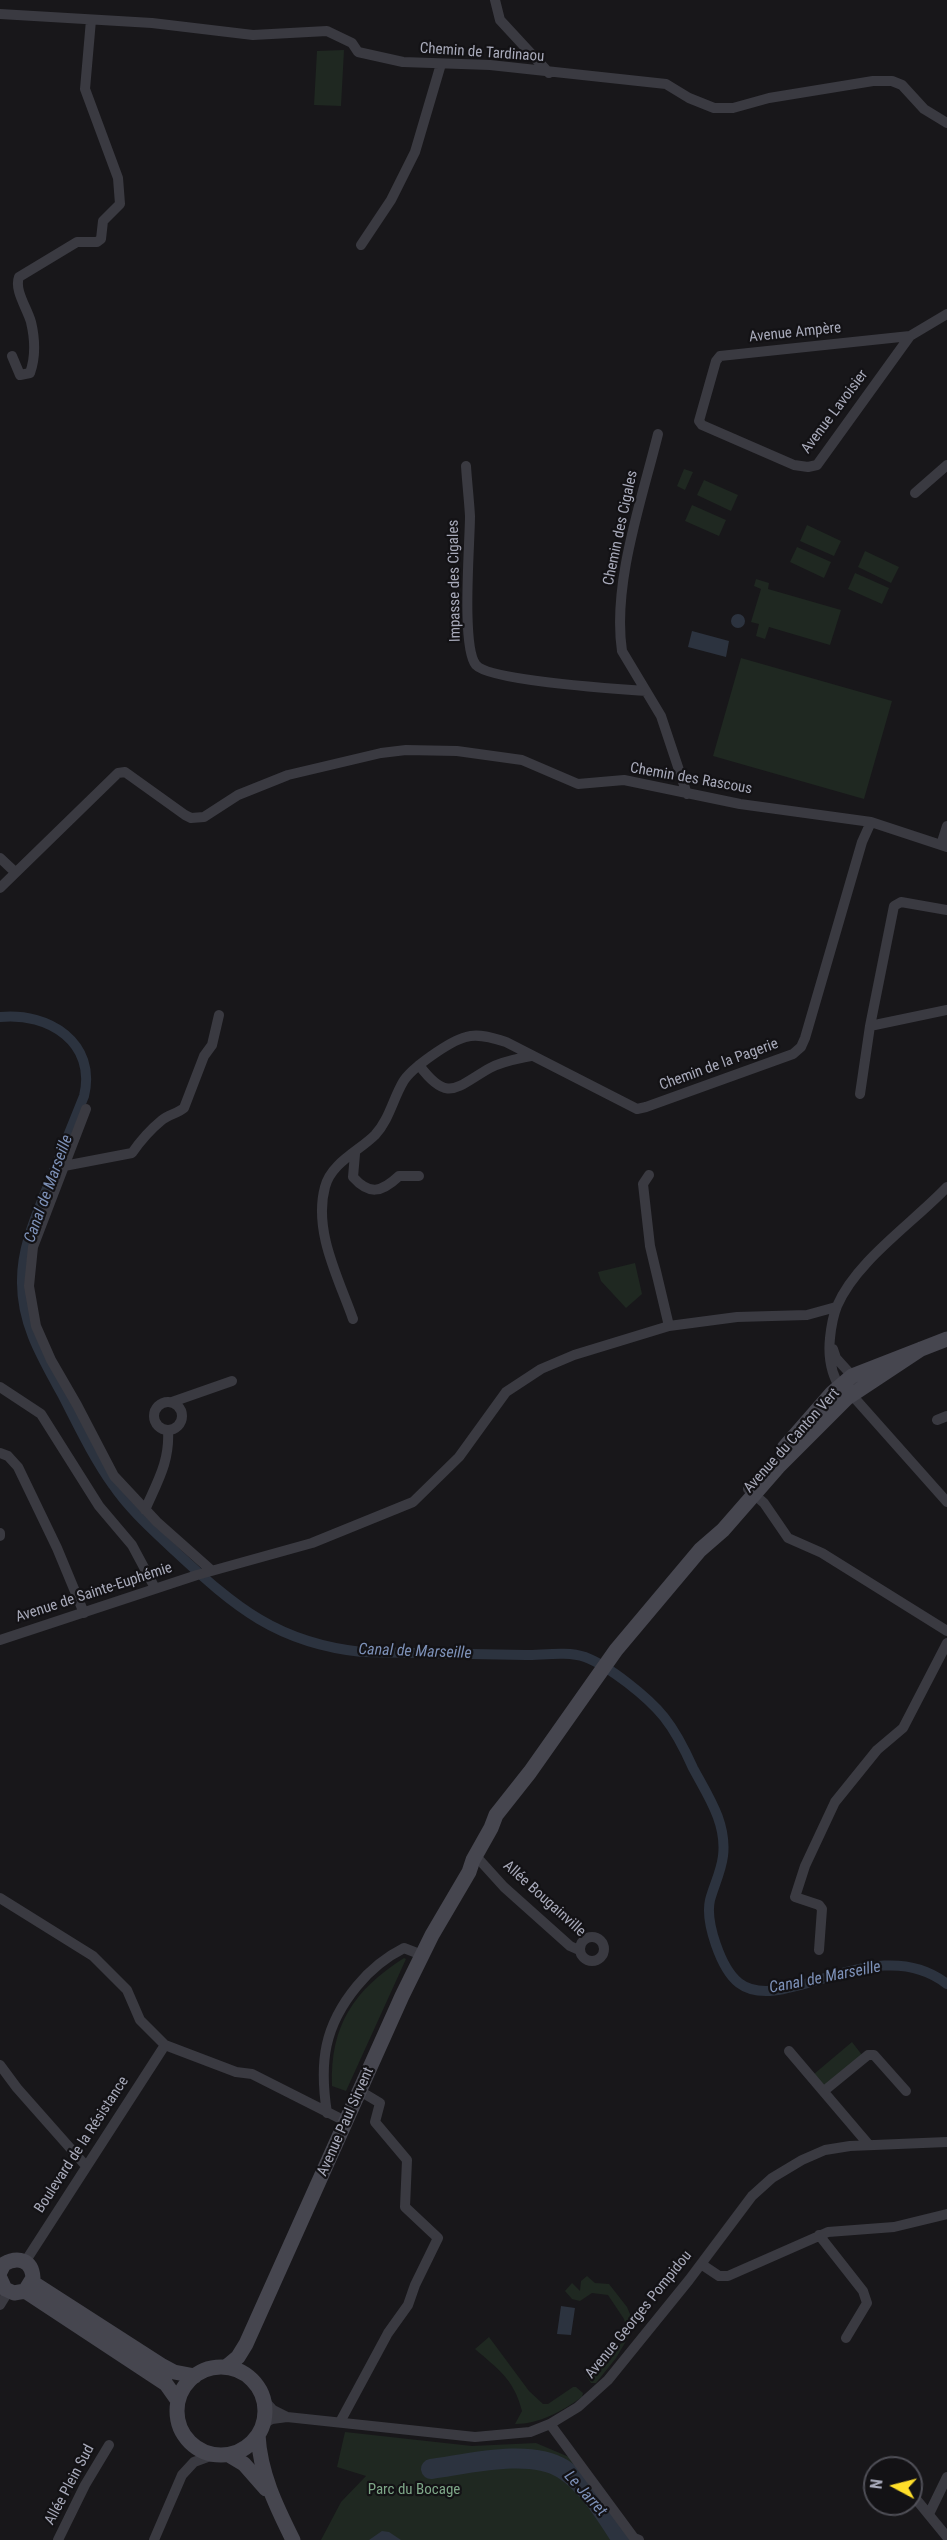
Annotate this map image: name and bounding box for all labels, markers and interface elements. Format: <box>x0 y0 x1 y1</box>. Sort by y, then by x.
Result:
street label: Chemin de Tardinaou <box>419 40 545 66</box>
street label: Avenue Ampère <box>748 319 842 347</box>
street label: Avenue Lavoisier <box>798 367 872 457</box>
street label: Chemin des Cigales <box>600 469 642 587</box>
street label: Impasse des Cigales <box>445 520 465 642</box>
street label: Chemin des Rascous <box>629 759 753 799</box>
street label: Chemin de la Pagerie <box>657 1035 781 1095</box>
water label: Canal de Marseille <box>21 1133 77 1245</box>
street label: Avenue du Canton Vert <box>740 1385 844 1497</box>
street label: Avenue de Sainte-Euphémie <box>14 1559 174 1627</box>
water label: Canal de Marseille <box>358 1640 472 1664</box>
street label: Allée Bougainville <box>499 1857 589 1941</box>
water label: Canal de Marseille <box>768 1958 882 1998</box>
street label: Avenue Paul Sirvent <box>314 2065 378 2179</box>
street label: Boulevard de la Résistance <box>31 2073 133 2217</box>
street label: Avenue Georges Pompidou <box>582 2247 696 2383</box>
street label: Allée Plein Sud <box>41 2442 99 2528</box>
north arrow <box>863 2456 923 2516</box>
water label: Le Jarret <box>560 2467 610 2521</box>
text: N <box>867 2478 887 2490</box>
park label: Parc du Bocage <box>368 2481 460 2499</box>

